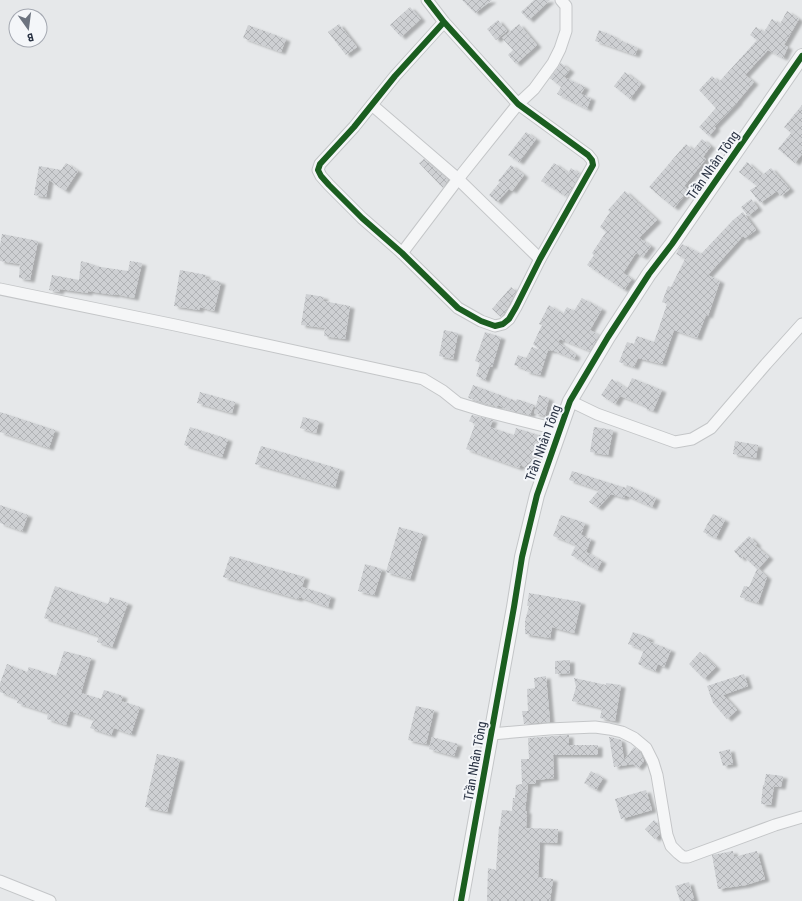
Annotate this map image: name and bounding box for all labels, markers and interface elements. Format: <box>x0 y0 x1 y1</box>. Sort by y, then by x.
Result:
north arrow <box>8 8 48 48</box>
text: B <box>26 30 35 44</box>
street label: Trần Nhân Tông <box>684 128 742 202</box>
street label: Trần Nhân Tông <box>522 403 564 483</box>
street label: Trần Nhân Tông <box>461 720 489 802</box>

